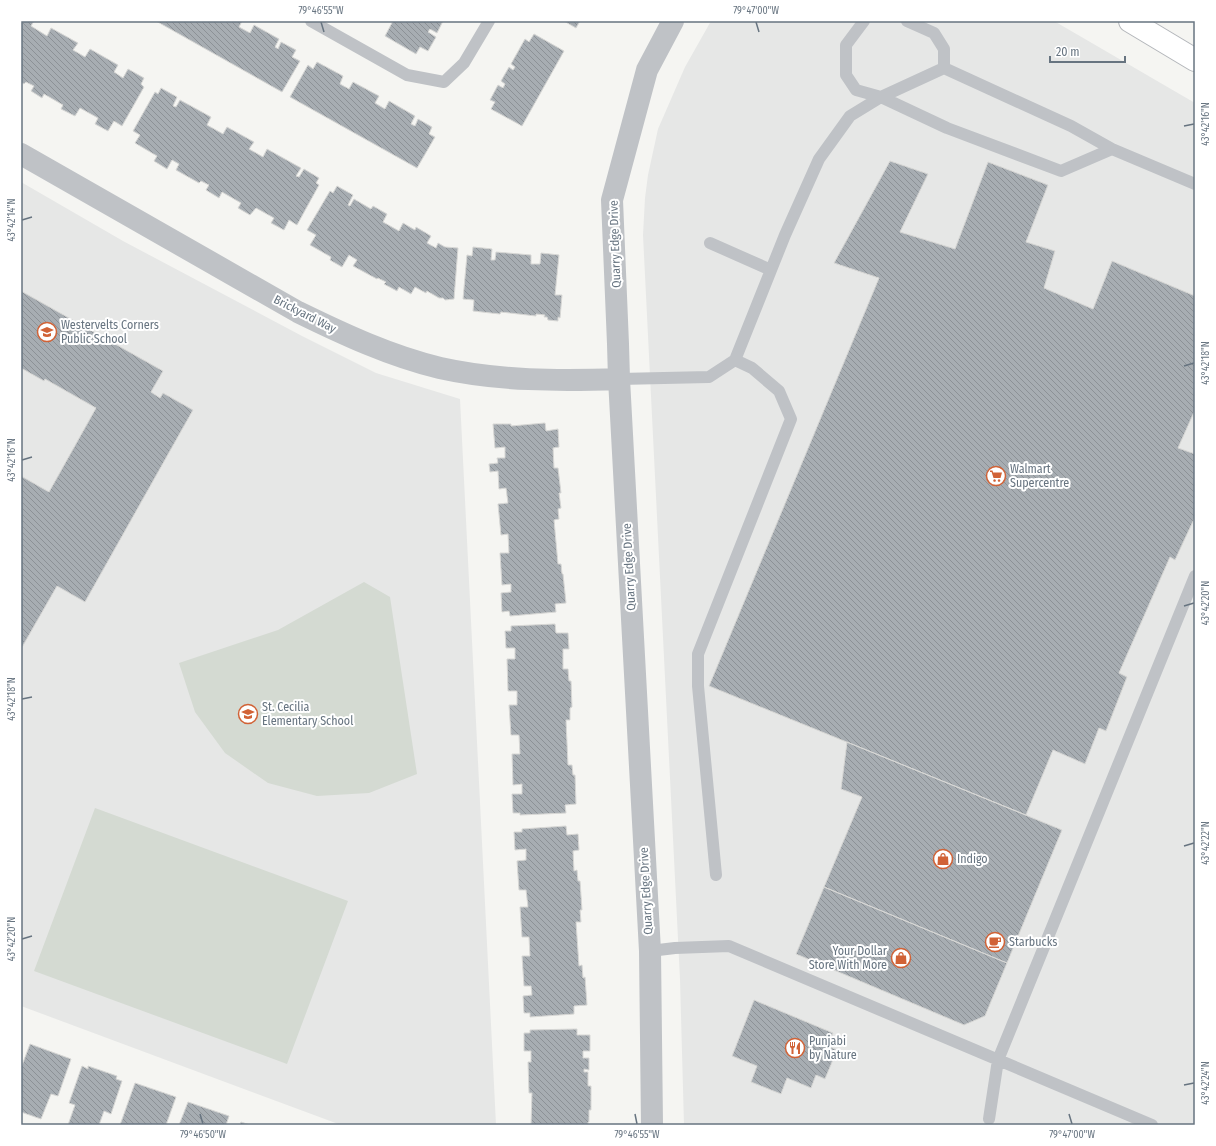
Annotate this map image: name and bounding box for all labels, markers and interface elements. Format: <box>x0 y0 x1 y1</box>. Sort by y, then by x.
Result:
text: 79°46'55"W <box>298 5 344 17</box>
text: 79°47'00"W <box>733 5 779 17</box>
scale bar <box>1050 38 1125 64</box>
text: 20 m <box>1056 45 1080 59</box>
text: 43°42'16"N <box>1200 102 1212 146</box>
text: 43°42'14"N <box>6 198 18 242</box>
street label: Quarry Edge Drive <box>606 200 624 288</box>
street label: Brickyard Way <box>271 292 339 336</box>
place label: Westervelts Corners Public School <box>61 318 159 346</box>
school or university icon: Westervelts Corners Public School <box>36 321 58 343</box>
text: 43°42'18"N <box>1200 341 1212 385</box>
text: 43°42'16"N <box>6 438 18 482</box>
place label: Walmart Supercentre <box>1010 462 1069 490</box>
supermarket icon: Walmart Supercentre <box>985 465 1007 487</box>
street label: Quarry Edge Drive <box>620 523 638 611</box>
text: 43°42'20"N <box>1200 581 1212 625</box>
text: 43°42'18"N <box>6 677 18 721</box>
place label: St. Cecilia Elementary School <box>262 700 353 728</box>
school or university icon: St. Cecilia Elementary School <box>237 703 259 725</box>
text: 43°42'22"N <box>1200 821 1212 865</box>
street label: Quarry Edge Drive <box>637 847 655 935</box>
shop icon: Indigo <box>932 848 954 870</box>
place label: Indigo <box>957 852 988 866</box>
text: 43°42'20"N <box>6 917 18 961</box>
cafe icon: Starbucks <box>984 931 1006 953</box>
place label: Starbucks <box>1009 935 1057 949</box>
place label: Your Dollar Store With More <box>809 944 888 972</box>
shop icon: Your Dollar Store With More <box>890 947 912 969</box>
place label: Punjabi by Nature <box>809 1034 857 1062</box>
restaurant icon: Punjabi by Nature <box>784 1037 806 1059</box>
text: 43°42'24"N <box>1200 1061 1212 1105</box>
text: 79°46'50"W <box>180 1129 227 1141</box>
text: 79°46'55"W <box>614 1129 660 1141</box>
text: 79°47'00"W <box>1049 1129 1095 1141</box>

